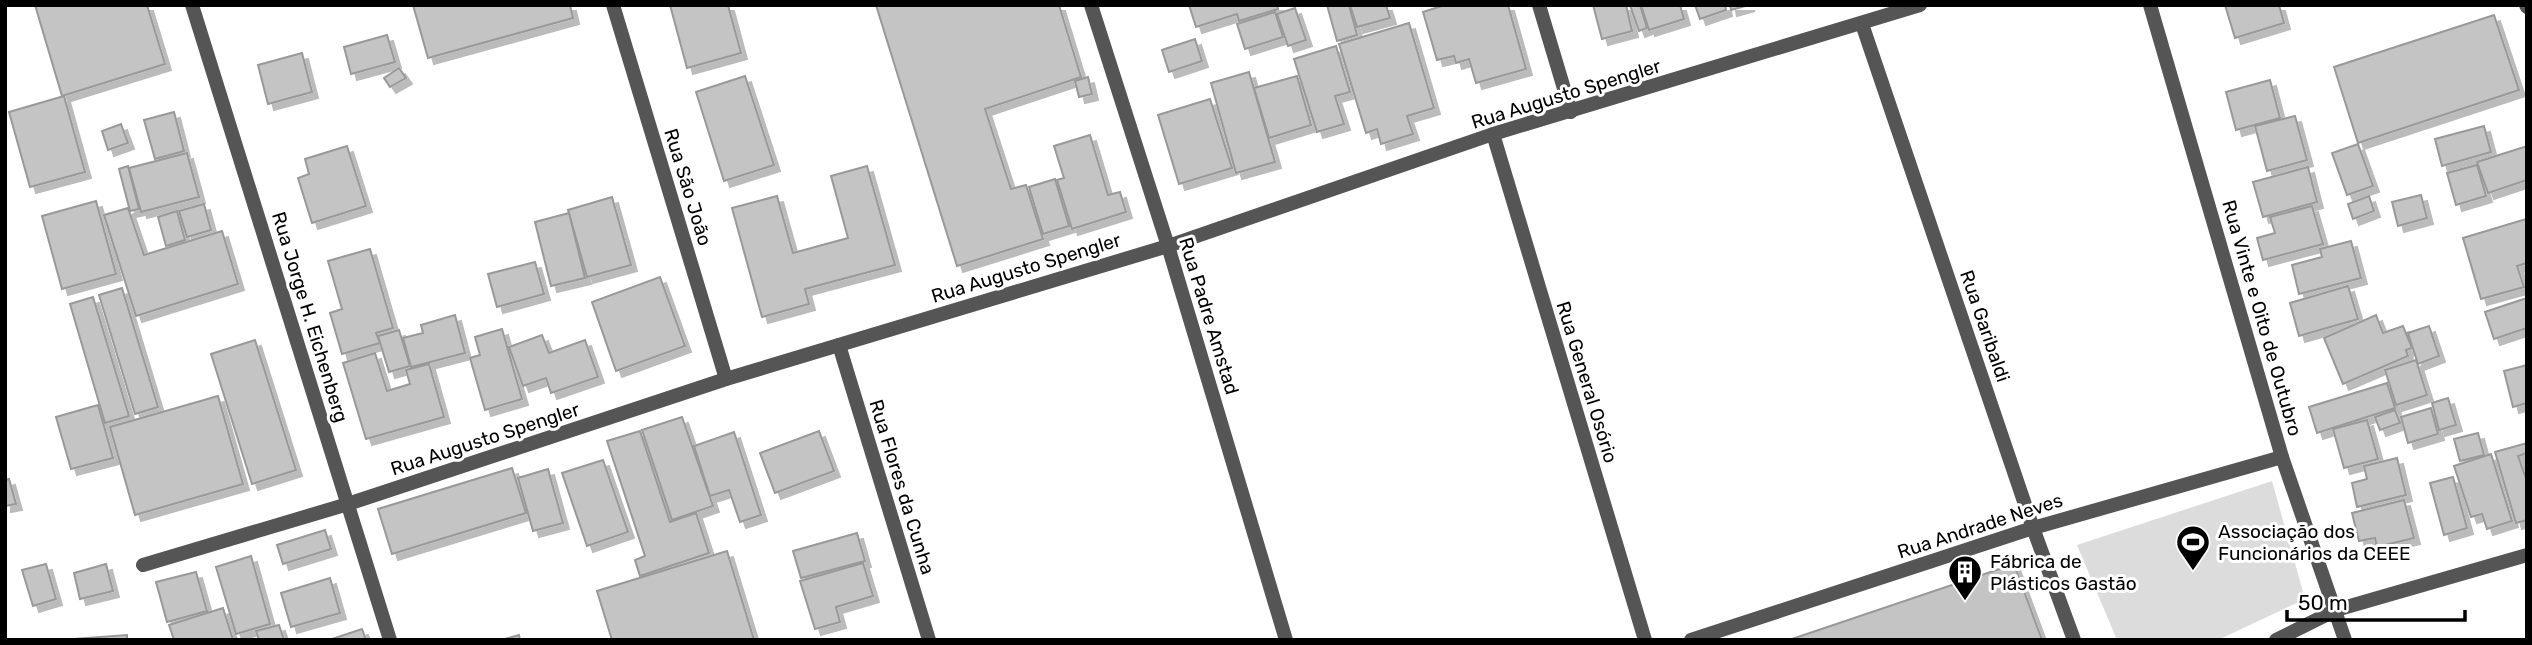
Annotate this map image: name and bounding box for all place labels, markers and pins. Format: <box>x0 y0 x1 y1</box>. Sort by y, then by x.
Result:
place label: Associação dos Funcionários da CEEE <box>2218 520 2411 565</box>
sports icon: Associação dos Funcionários da CEEE <box>2174 523 2212 572</box>
place label: Fábrica de Plásticos Gastão <box>1990 550 2137 595</box>
building icon: Fábrica de Plásticos Gastão <box>1946 553 1984 602</box>

